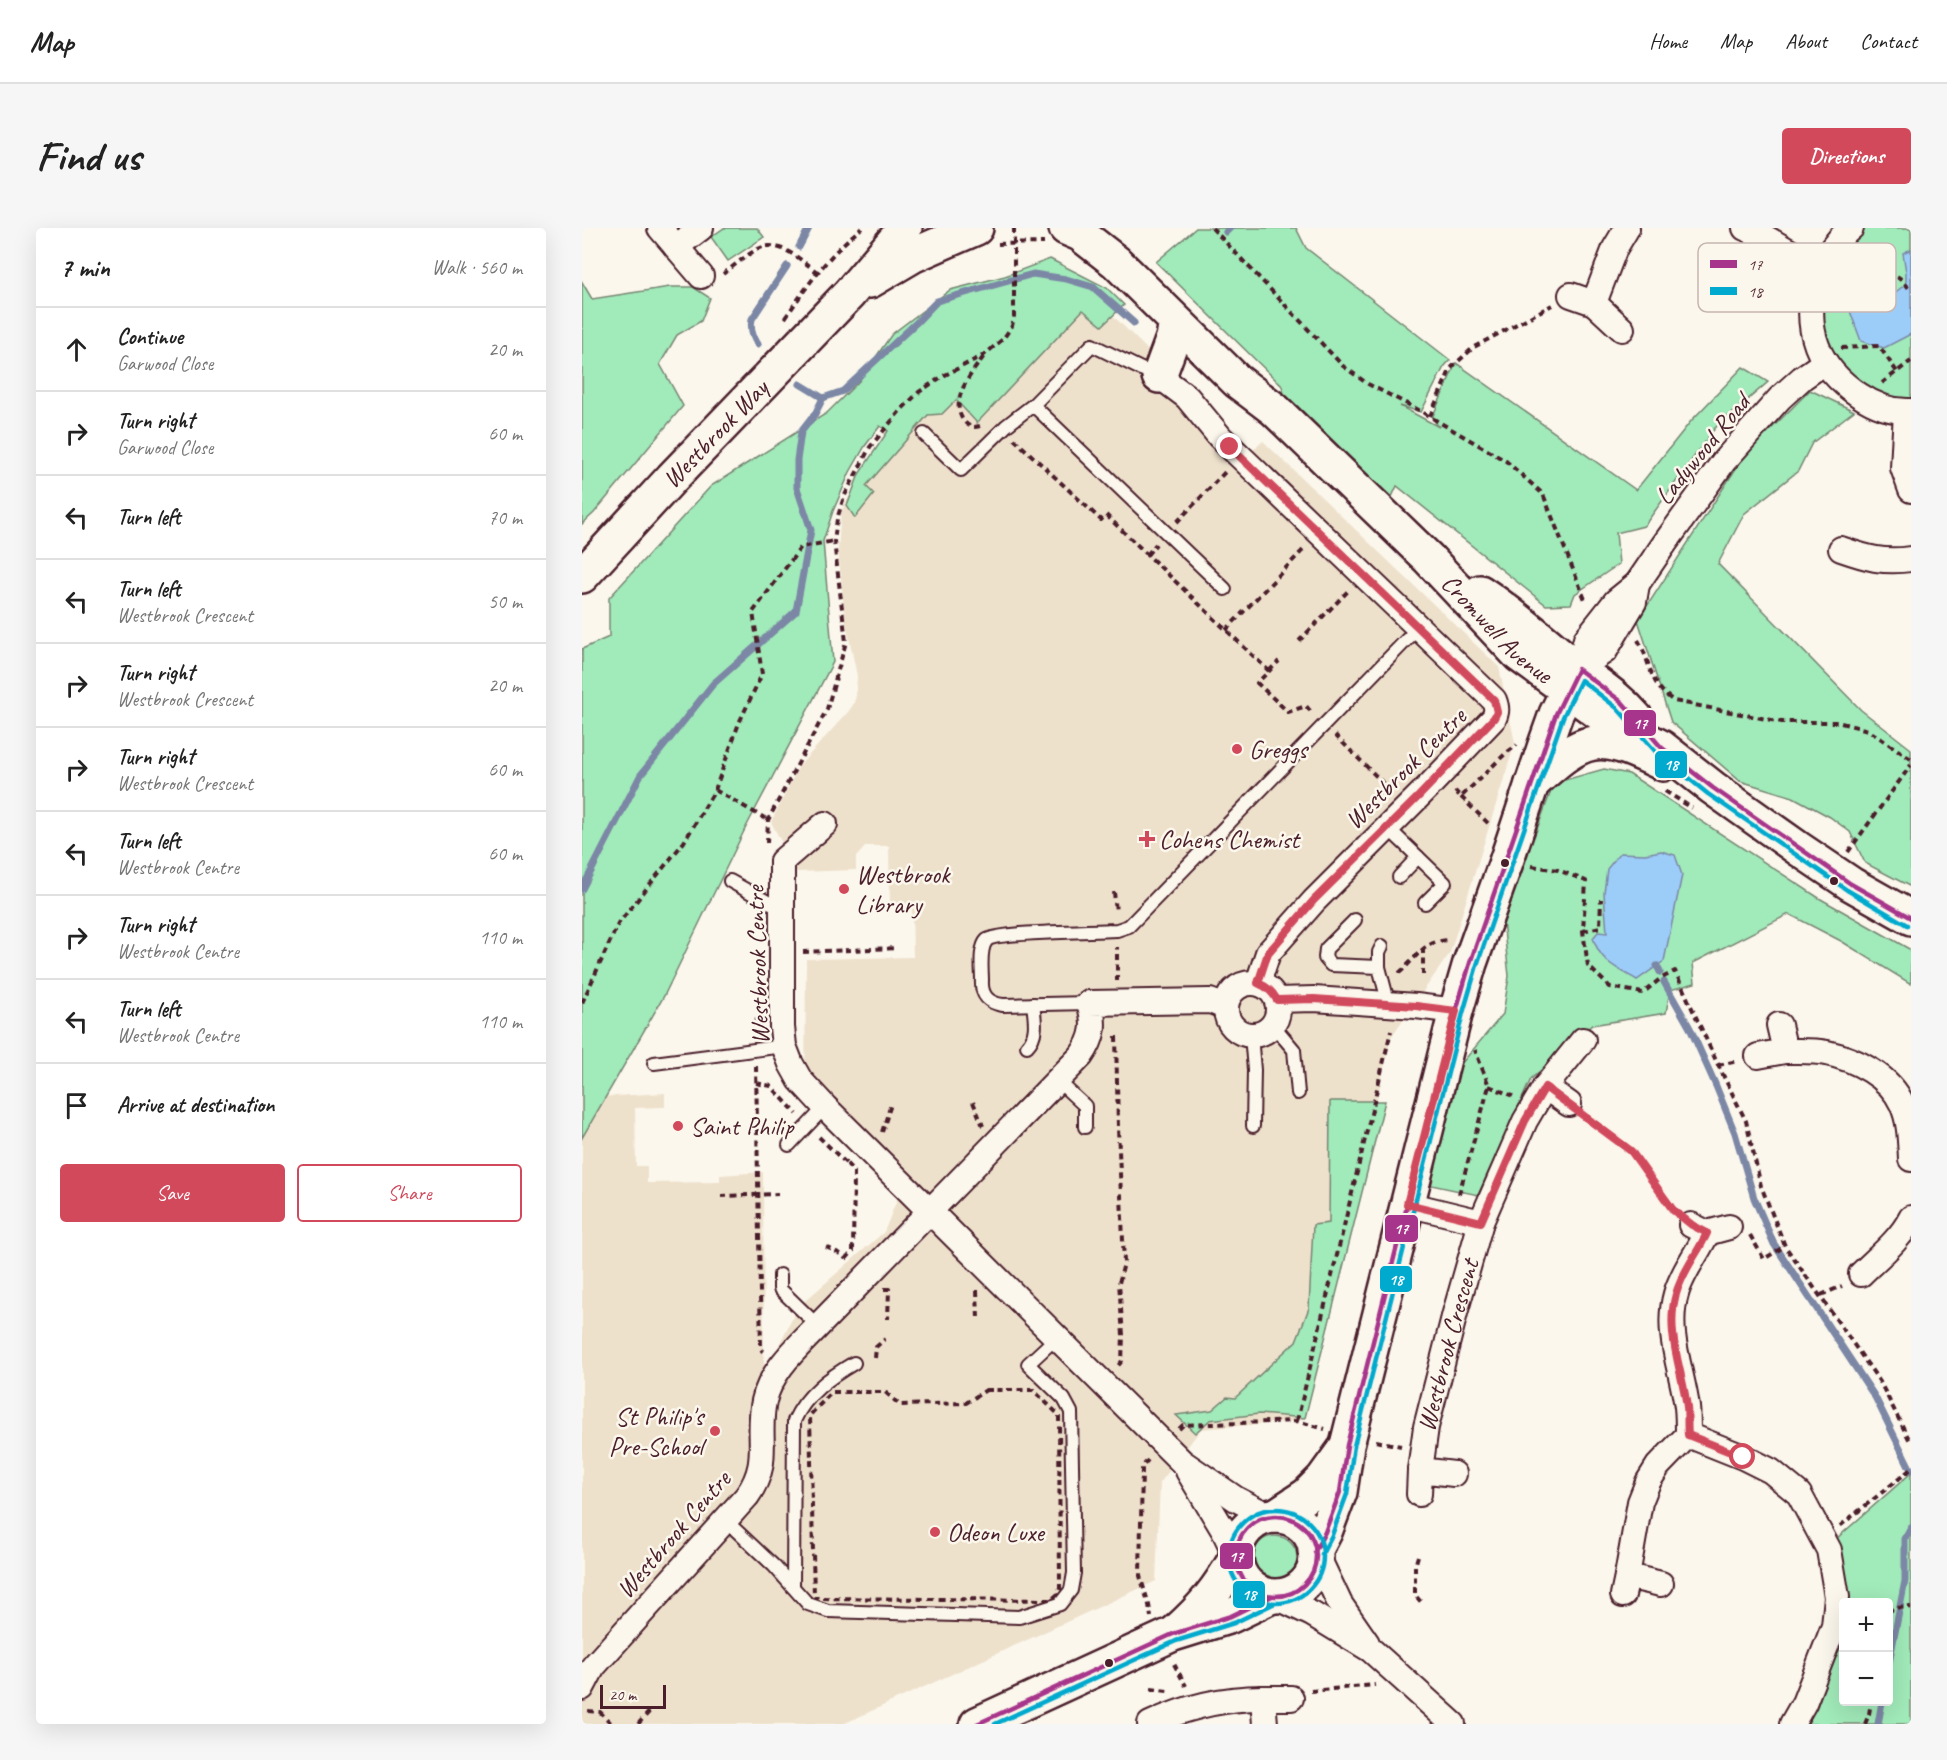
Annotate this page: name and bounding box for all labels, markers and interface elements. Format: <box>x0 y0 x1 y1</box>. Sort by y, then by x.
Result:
text: Map <box>30 24 73 59</box>
text: Home <box>1649 28 1687 54</box>
text: Map <box>1720 28 1752 54</box>
text: About <box>1785 28 1827 54</box>
text: Contact <box>1860 28 1917 54</box>
button: Directions <box>1782 128 1911 184</box>
text: Find us <box>36 130 141 183</box>
legend <box>1698 243 1896 312</box>
text: 7 min <box>60 251 110 284</box>
text: Walk · 560 m <box>432 255 522 280</box>
text: 17 <box>1748 255 1763 275</box>
text: 18 <box>1748 282 1764 302</box>
text: Continue <box>117 323 183 351</box>
icon: ahead <box>60 333 93 366</box>
text: 20 m <box>488 337 522 362</box>
text: Garwood Close <box>117 351 213 376</box>
street label: Westbrook Way <box>655 371 777 495</box>
street label: Ladywood Road <box>1648 384 1760 512</box>
text: Turn right <box>117 407 194 435</box>
icon: right <box>60 417 93 450</box>
text: 60 m <box>488 421 522 446</box>
route end <box>1216 433 1242 459</box>
text: Garwood Close <box>117 435 213 460</box>
icon: left <box>60 501 93 534</box>
text: Turn left <box>117 503 181 531</box>
text: 70 m <box>488 505 522 530</box>
street label: Cromwell Avenue <box>1434 567 1560 692</box>
text: Turn left <box>117 575 181 603</box>
icon: left <box>60 585 93 618</box>
text: 50 m <box>488 589 522 614</box>
text: Westbrook Crescent <box>117 603 253 628</box>
text: Turn right <box>117 659 194 687</box>
icon: right <box>60 669 93 702</box>
text: 20 m <box>488 673 522 698</box>
text: Westbrook Crescent <box>117 687 253 712</box>
street label: Westbrook Centre <box>1338 700 1474 836</box>
line badge: 17 <box>1623 709 1657 737</box>
text: 17 <box>1633 714 1649 734</box>
place label: Greggs <box>1249 733 1309 766</box>
marker: Greggs <box>1230 742 1244 756</box>
text: Turn right <box>117 743 194 771</box>
line badge: 18 <box>1654 750 1688 779</box>
icon: right <box>60 753 93 786</box>
text: 18 <box>1664 755 1680 775</box>
text: 60 m <box>488 757 522 782</box>
text: Westbrook Crescent <box>117 771 253 796</box>
place label: Cohens Chemist <box>1159 823 1301 856</box>
text: Turn left <box>117 827 181 855</box>
marker: Cohens Chemist <box>1140 832 1154 846</box>
icon: left <box>60 837 93 870</box>
text: 60 m <box>488 841 522 866</box>
text: Westbrook Centre <box>117 855 239 880</box>
unlabelled marker <box>1499 857 1511 869</box>
place label: Westbrook Library <box>856 858 951 921</box>
unlabelled marker <box>1828 875 1840 887</box>
marker: Westbrook Library <box>837 882 851 896</box>
street label: Westbrook Centre <box>738 884 777 1045</box>
text: Turn right <box>117 911 194 939</box>
icon: right <box>60 921 93 954</box>
text: 110 m <box>479 925 522 950</box>
text: Westbrook Centre <box>117 939 239 964</box>
text: Turn left <box>117 995 181 1023</box>
icon: left <box>60 1005 93 1038</box>
text: 110 m <box>479 1009 522 1034</box>
text: Westbrook Centre <box>117 1023 239 1048</box>
icon: arrive <box>60 1089 93 1122</box>
text: Arrive at destination <box>117 1091 274 1119</box>
place label: Saint Philip <box>690 1110 795 1143</box>
marker: Saint Philip <box>671 1119 685 1133</box>
button: Save <box>60 1164 285 1222</box>
button: Share <box>297 1164 522 1222</box>
line badge: 17 <box>1384 1214 1419 1243</box>
text: 17 <box>1394 1219 1410 1239</box>
street label: Westbrook Crescent <box>1410 1253 1487 1435</box>
line badge: 18 <box>1379 1265 1413 1293</box>
text: 18 <box>1389 1270 1405 1290</box>
place label: St Philip's Pre-School <box>609 1400 708 1463</box>
marker: St Philip's Pre-School <box>708 1424 722 1438</box>
route start <box>1729 1443 1755 1469</box>
street label: Westbrook Centre <box>609 1463 739 1605</box>
place label: Odeon Luxe <box>947 1516 1046 1549</box>
marker: Odeon Luxe <box>928 1525 942 1539</box>
line badge: 17 <box>1219 1542 1254 1570</box>
text: 17 <box>1229 1547 1245 1567</box>
line badge: 18 <box>1232 1580 1266 1609</box>
text: 18 <box>1242 1585 1258 1605</box>
map controls <box>1839 1598 1893 1706</box>
button: + <box>1839 1598 1893 1652</box>
button: − <box>1839 1652 1893 1706</box>
unlabelled marker <box>1103 1657 1115 1669</box>
scale bar <box>600 1682 666 1710</box>
text: 20 m <box>609 1685 636 1705</box>

